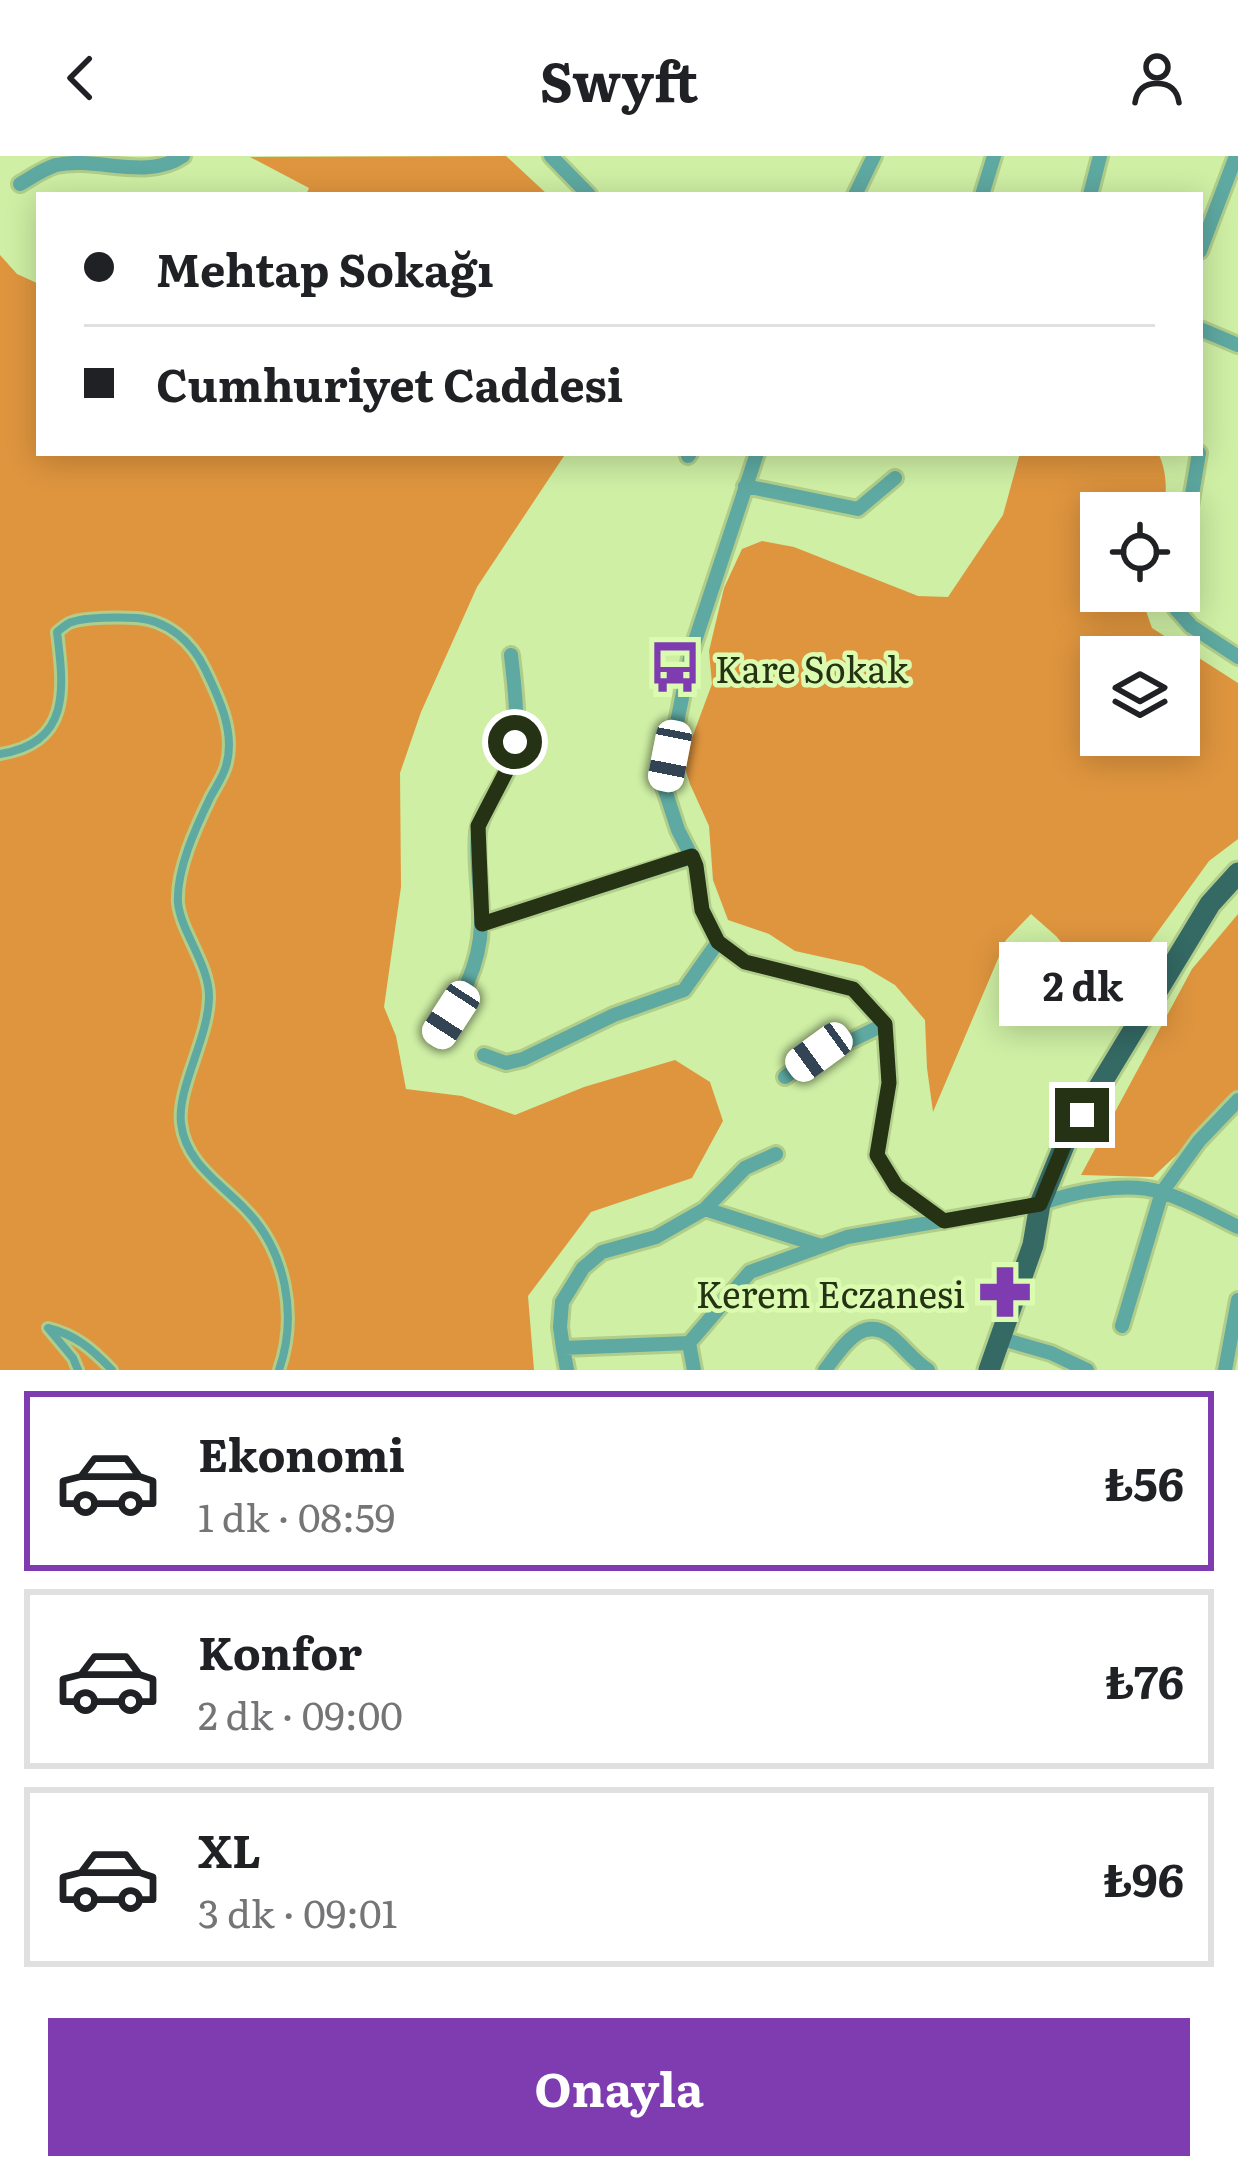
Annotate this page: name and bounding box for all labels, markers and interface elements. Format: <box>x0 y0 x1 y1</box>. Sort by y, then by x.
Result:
text: Swyft <box>540 38 698 119</box>
icon: back <box>48 45 114 111</box>
icon: person <box>1124 45 1190 111</box>
text: Mehtap Sokağı <box>156 234 494 301</box>
text: Cumhuriyet Caddesi <box>156 349 623 416</box>
map controls <box>1080 492 1200 756</box>
button: locate <box>1080 492 1200 612</box>
button: layers <box>1080 636 1200 756</box>
bus stop icon: Kare Sokak <box>646 638 704 696</box>
place label: Kare Sokak <box>715 641 910 694</box>
route start <box>488 715 542 769</box>
car <box>645 717 695 795</box>
callout: 2 dk <box>998 941 1166 1025</box>
text: 2 dk <box>1043 955 1123 1013</box>
car <box>416 975 486 1055</box>
car <box>779 1016 859 1088</box>
route end <box>1055 1088 1109 1142</box>
pharmacy icon: Kerem Eczanesi <box>976 1263 1034 1321</box>
place label: Kerem Eczanesi <box>696 1266 965 1319</box>
text: Ekonomi <box>198 1419 405 1486</box>
icon: car <box>54 1427 162 1535</box>
text: ₺56 <box>1104 1448 1184 1515</box>
text: 1 dk · 08:59 <box>198 1486 395 1544</box>
text: Konfor <box>198 1617 362 1684</box>
icon: car <box>54 1625 162 1733</box>
text: ₺76 <box>1105 1646 1184 1713</box>
text: 2 dk · 09:00 <box>198 1684 403 1742</box>
text: XL <box>198 1815 261 1882</box>
icon: car <box>54 1823 162 1931</box>
text: ₺96 <box>1103 1844 1184 1911</box>
text: 3 dk · 09:01 <box>198 1882 398 1940</box>
button: Onayla <box>48 2018 1190 2156</box>

